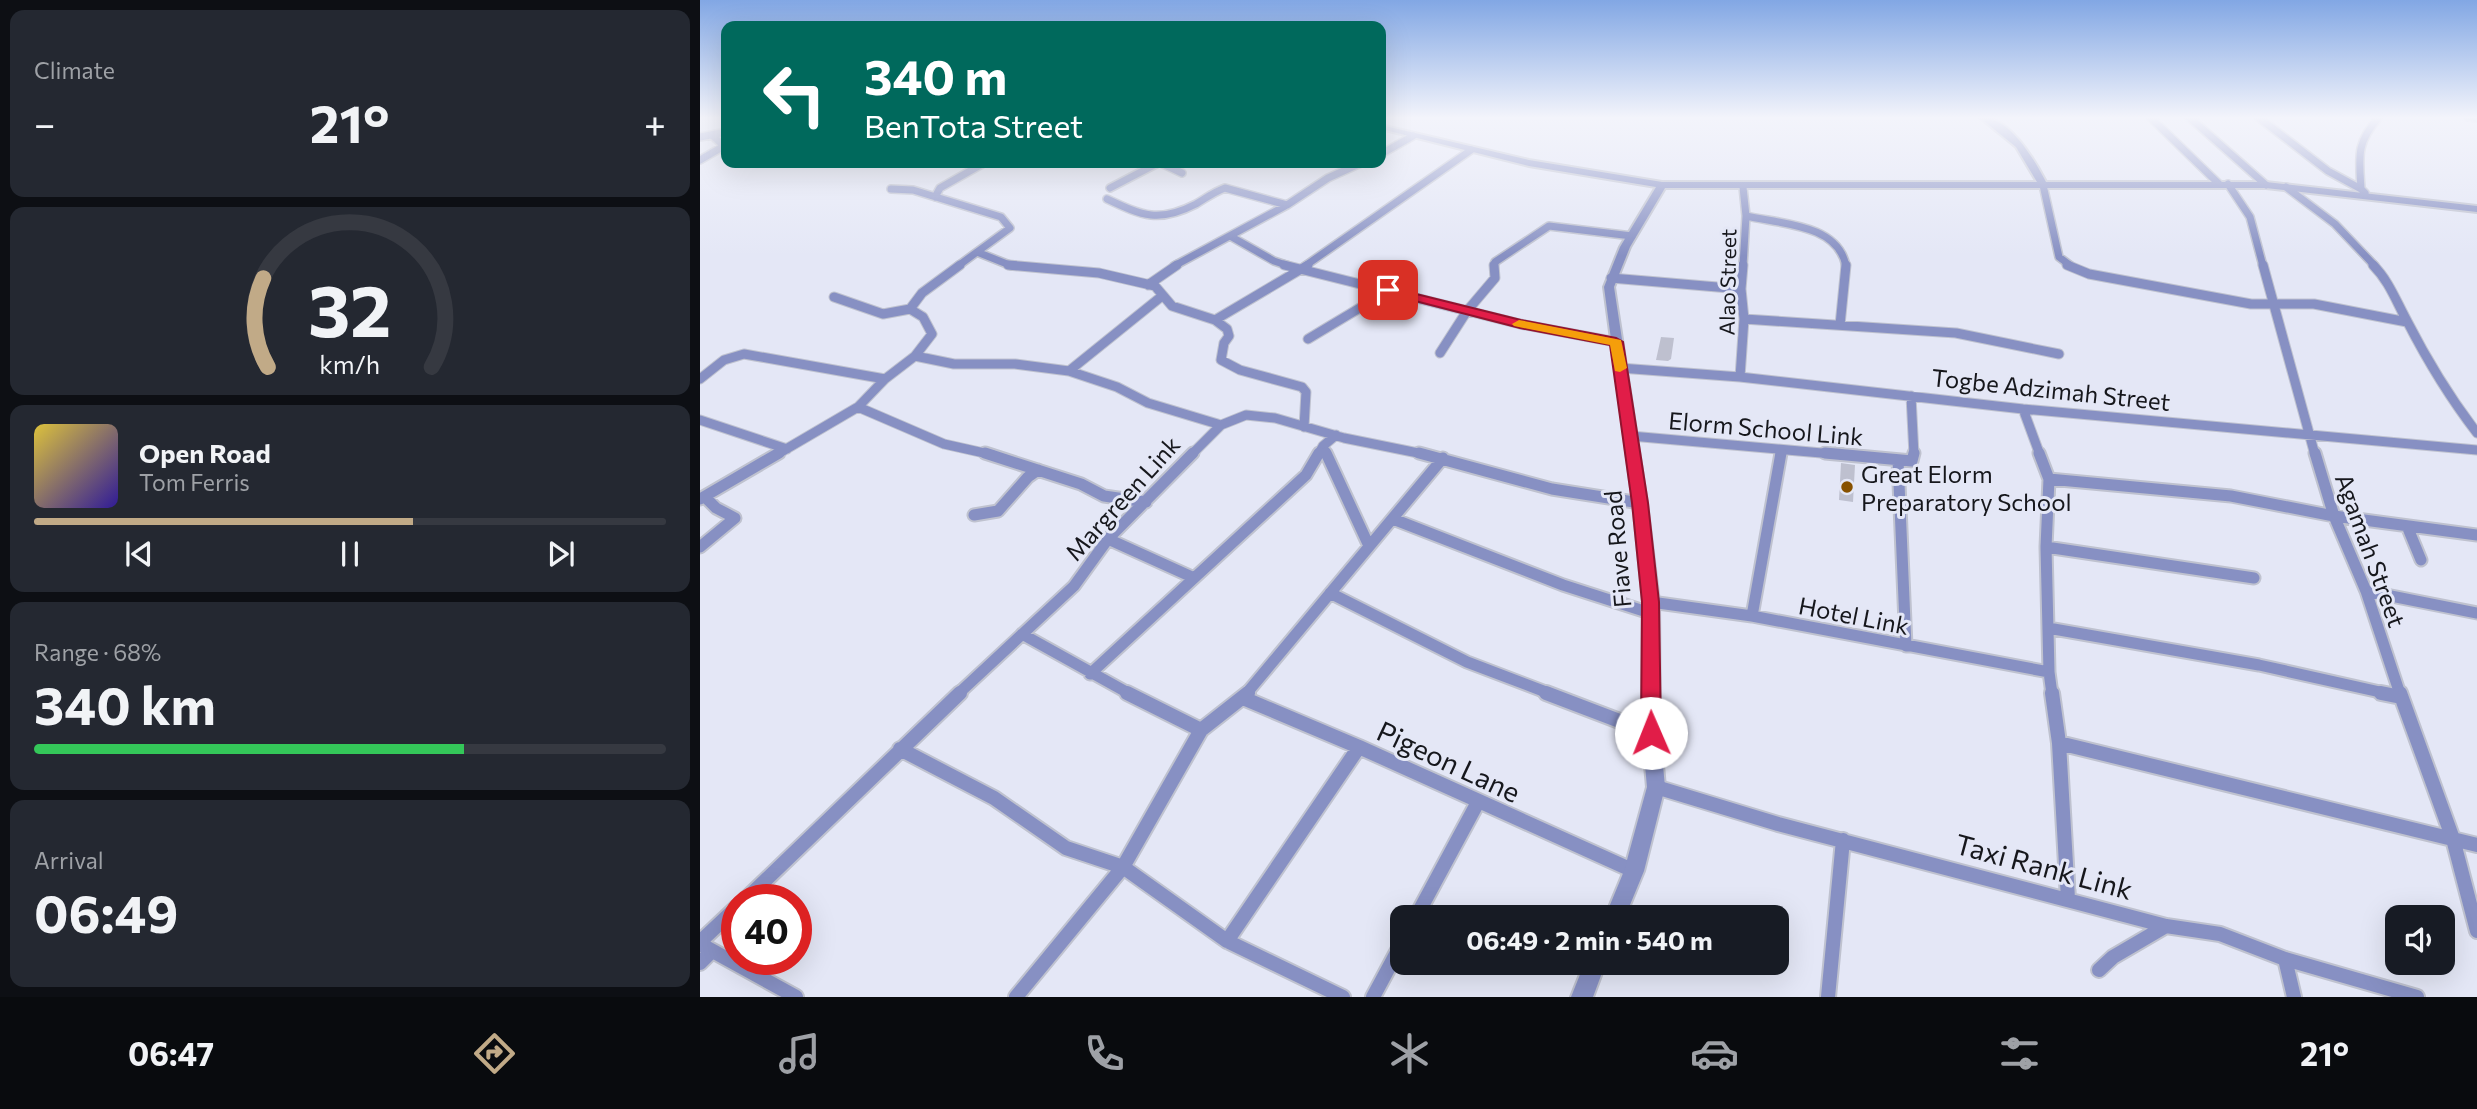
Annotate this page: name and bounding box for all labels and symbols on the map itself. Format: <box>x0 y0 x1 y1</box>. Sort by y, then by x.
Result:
street label: Alao Street <box>1714 228 1740 336</box>
pin <box>1358 260 1418 320</box>
street label: Togbe Adzimah Street <box>1930 362 2172 416</box>
street label: Elorm School Link <box>1667 405 1865 451</box>
street label: Margreen Link <box>1059 430 1185 566</box>
place label: Great Elorm Preparatory School <box>1861 459 2072 516</box>
street label: Agamah Street <box>2330 469 2412 631</box>
marker: Great Elorm Preparatory School <box>1839 479 1855 495</box>
street label: Fiave Road <box>1597 489 1637 609</box>
street label: Hotel Link <box>1796 590 1912 640</box>
position arrow <box>1614 696 1688 770</box>
street label: Pigeon Lane <box>1372 713 1526 809</box>
street label: Taxi Rank Link <box>1952 826 2136 906</box>
speed limit sign: 40 <box>721 884 812 975</box>

